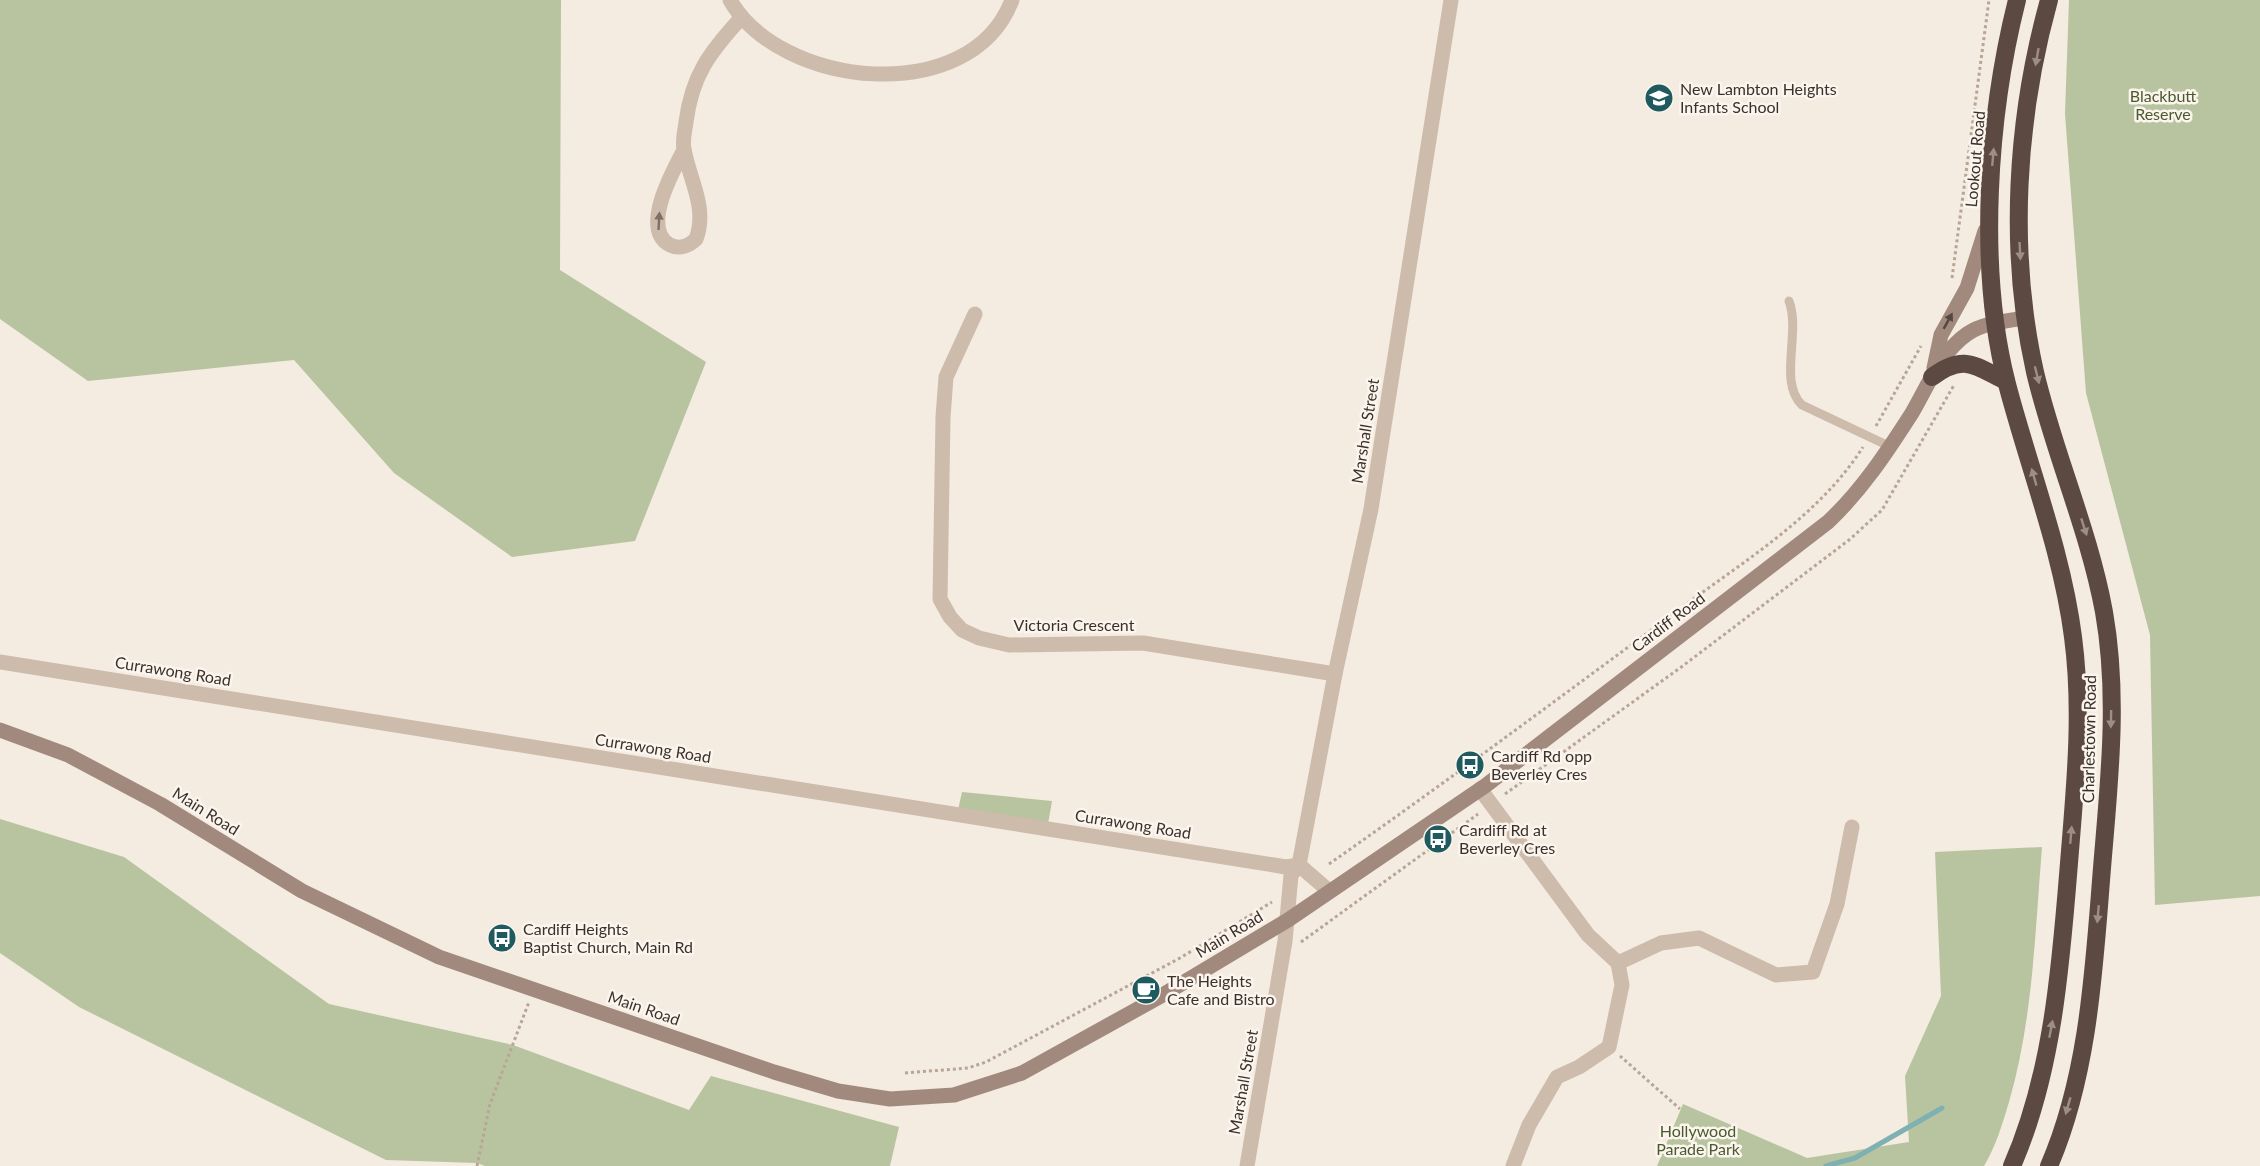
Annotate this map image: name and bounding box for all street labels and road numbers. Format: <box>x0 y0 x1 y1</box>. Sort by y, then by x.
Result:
street label: Lookout Road <box>1961 110 1988 208</box>
street label: Marshall Street <box>1347 377 1382 485</box>
street label: Cardiff Road <box>1627 588 1708 655</box>
street label: Victoria Crescent <box>1014 615 1135 634</box>
street label: Currawong Road <box>114 652 232 689</box>
street label: Charlestown Road <box>2078 675 2099 803</box>
street label: Currawong Road <box>594 729 712 766</box>
street label: Main Road <box>169 783 243 838</box>
street label: Currawong Road <box>1074 805 1192 842</box>
street label: Main Road <box>1192 906 1266 961</box>
street label: Main Road <box>606 986 683 1029</box>
street label: Marshall Street <box>1224 1028 1261 1136</box>

